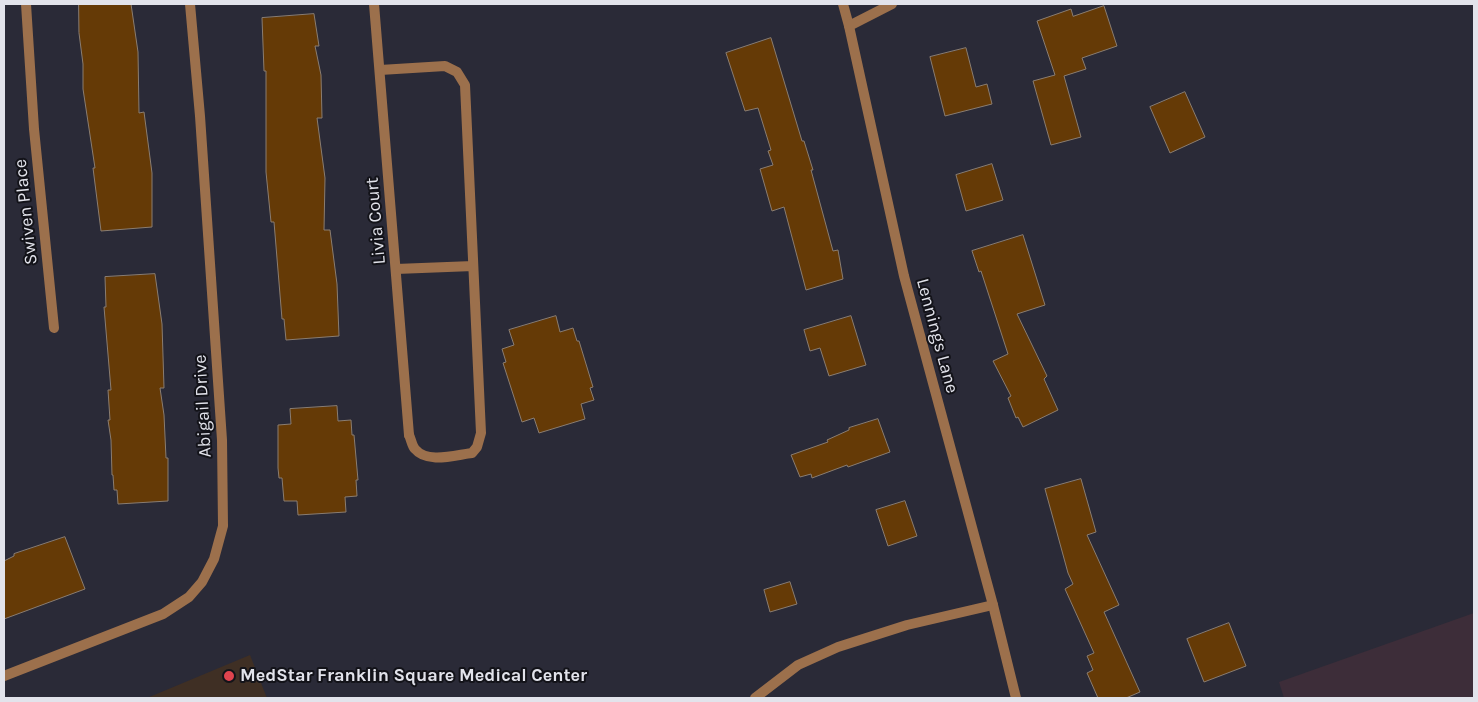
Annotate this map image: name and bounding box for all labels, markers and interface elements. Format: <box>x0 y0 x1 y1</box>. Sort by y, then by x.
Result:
street label: Swiven Place <box>10 158 42 266</box>
street label: Livia Court <box>361 177 391 265</box>
street label: Lennings Lane <box>911 276 963 396</box>
street label: Abigail Drive <box>190 354 216 458</box>
place label: MedStar Franklin Square Medical Center <box>240 665 587 687</box>
marker: MedStar Franklin Square Medical Center <box>222 669 236 683</box>

